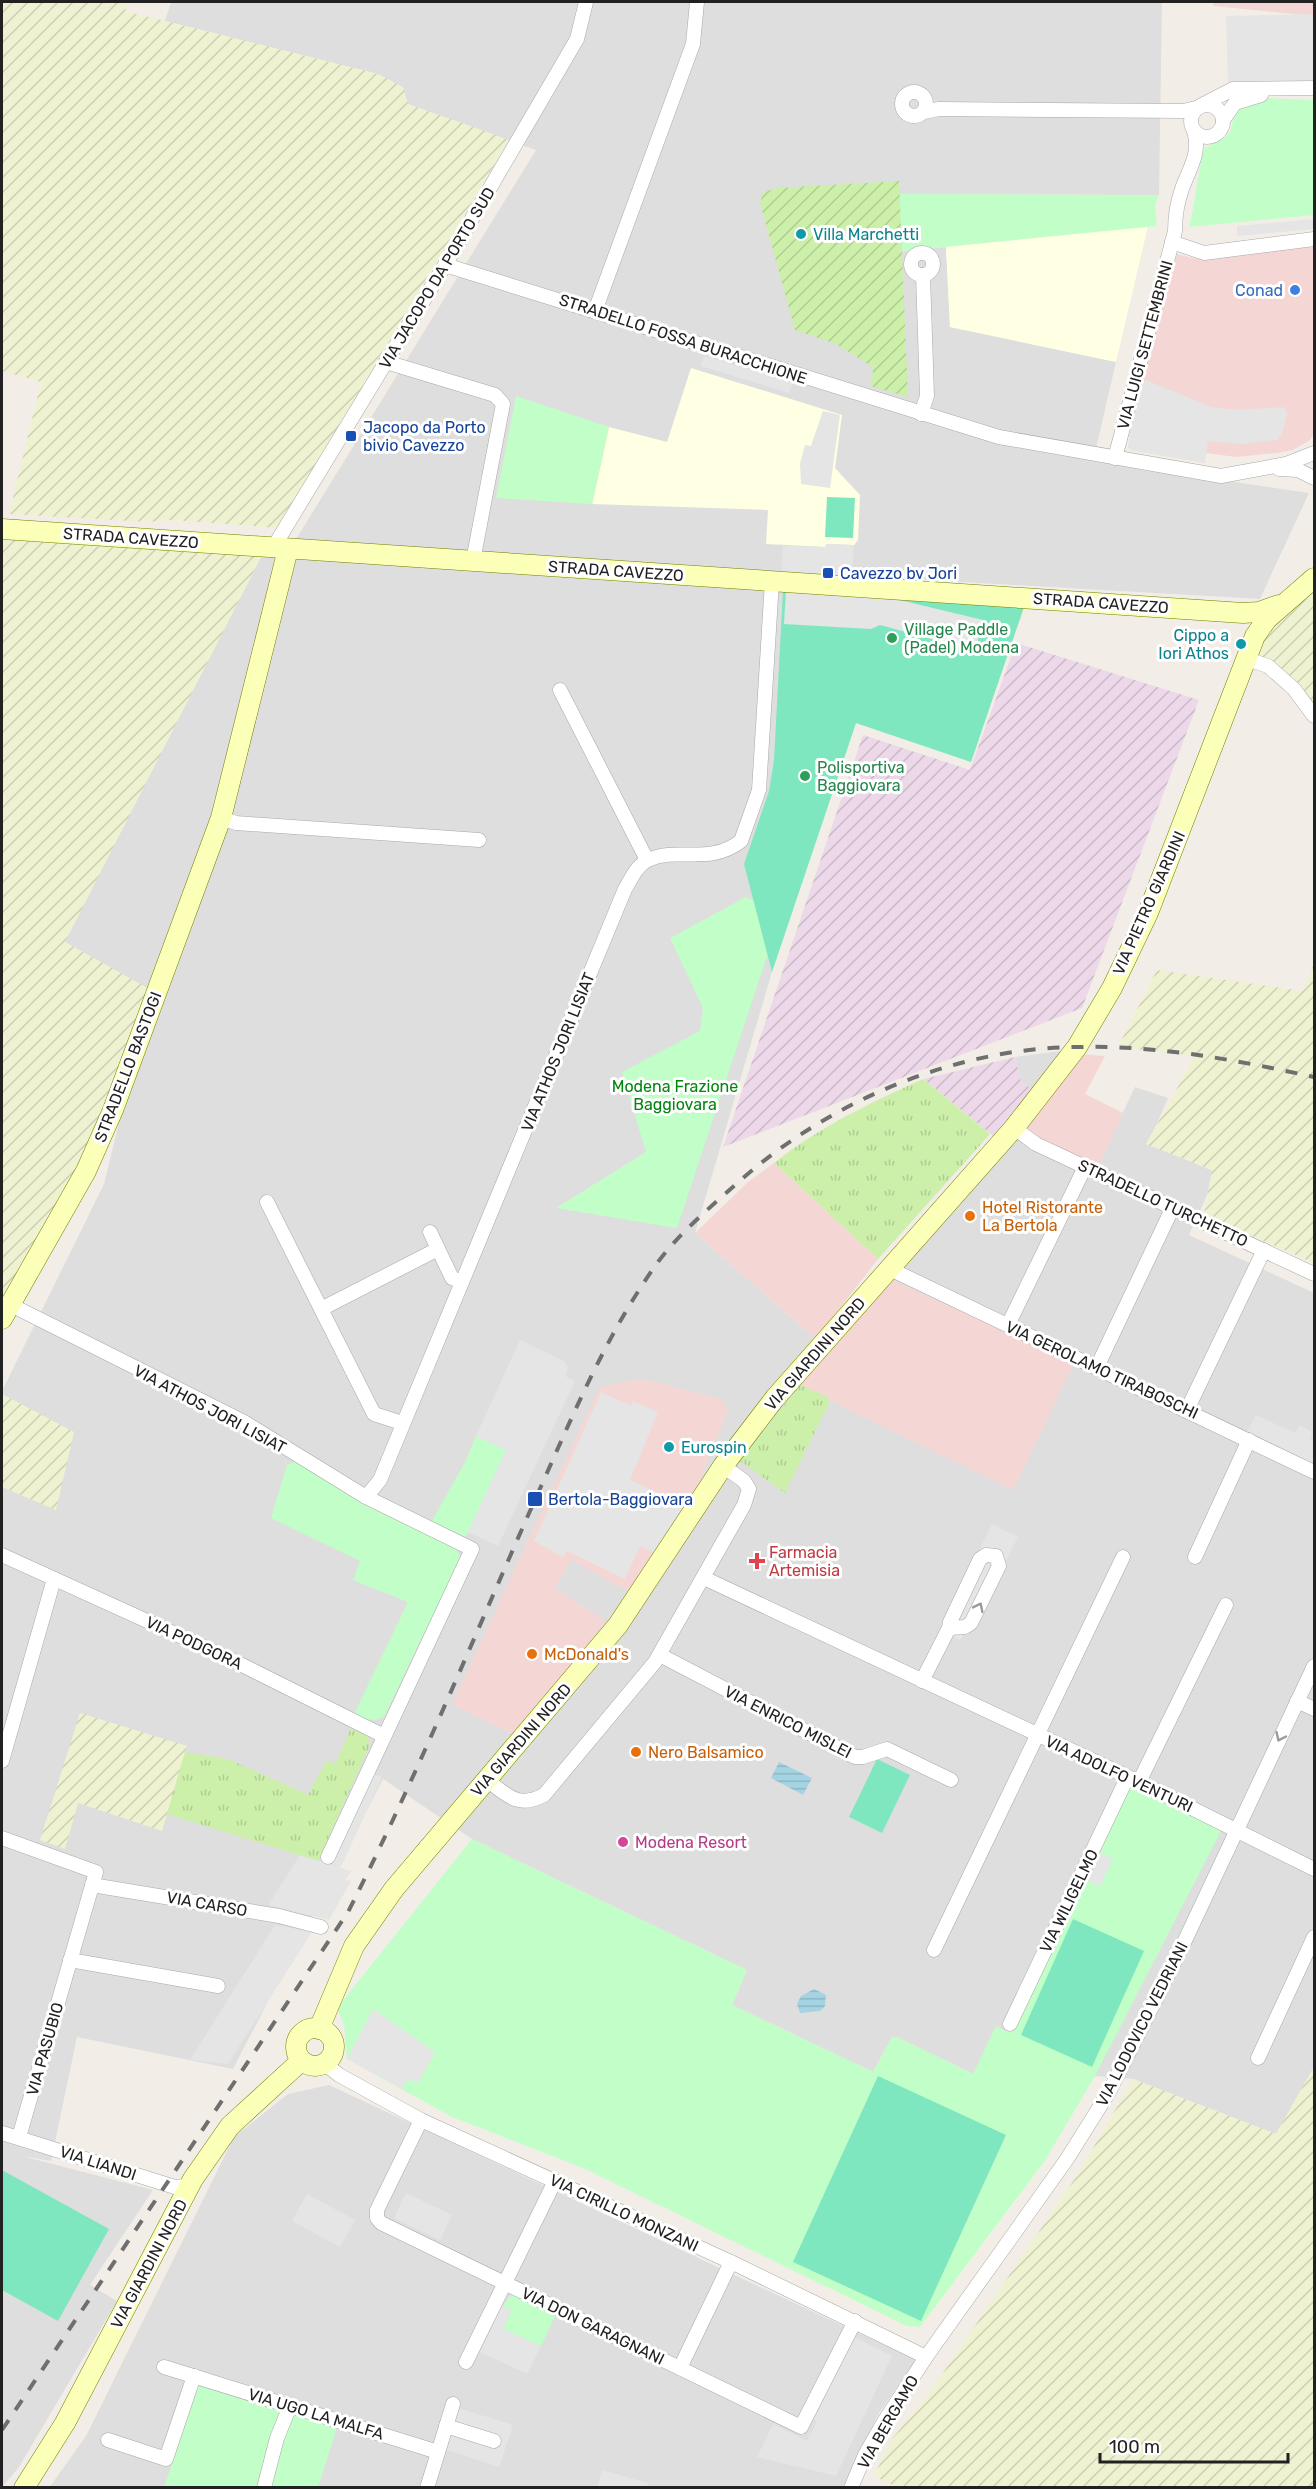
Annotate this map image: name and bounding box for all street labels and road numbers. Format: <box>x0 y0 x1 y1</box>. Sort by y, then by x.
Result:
street label: VIA JACOPO DA PORTO SUD <box>375 184 499 372</box>
street label: VIA LUIGI SETTEMBRINI <box>1113 258 1177 432</box>
street label: STRADELLO FOSSA BURACCHIONE <box>557 290 809 388</box>
street label: STRADA CAVEZZO <box>63 524 199 552</box>
street label: STRADA CAVEZZO <box>548 557 684 585</box>
street label: STRADA CAVEZZO <box>1033 589 1169 617</box>
street label: VIA PIETRO GIARDINI <box>1109 828 1189 978</box>
street label: VIA ATHOS JORI LISIAT <box>517 970 599 1134</box>
street label: STRADELLO BASTOGI <box>91 989 165 1145</box>
street label: STRADELLO TURCHETTO <box>1075 1155 1251 1251</box>
street label: VIA GIARDINI NORD <box>761 1294 869 1414</box>
street label: VIA GEROLAMO TIRABOSCHI <box>1003 1317 1201 1423</box>
street label: VIA ATHOS JORI LISIAT <box>131 1361 289 1457</box>
street label: VIA PODGORA <box>143 1612 245 1674</box>
street label: VIA GIARDINI NORD <box>467 1680 575 1800</box>
street label: VIA ENRICO MISLEI <box>721 1682 855 1762</box>
street label: VIA ADOLFO VENTURI <box>1042 1731 1196 1817</box>
street label: VIA WILIGELMO <box>1036 1846 1102 1956</box>
street label: VIA CARSO <box>165 1888 249 1920</box>
street label: VIA LODOVICO VEDRIANI <box>1092 1938 1192 2110</box>
street label: VIA PASUBIO <box>23 2000 67 2098</box>
street label: VIA LIANDI <box>57 2142 139 2184</box>
street label: VIA CIRILLO MONZANI <box>547 2170 701 2256</box>
street label: VIA GIARDINI NORD <box>107 2196 191 2332</box>
street label: VIA DON GARAGNANI <box>518 2283 668 2369</box>
street label: VIA BERGAMO <box>854 2372 922 2472</box>
street label: VIA UGO LA MALFA <box>246 2384 386 2444</box>

